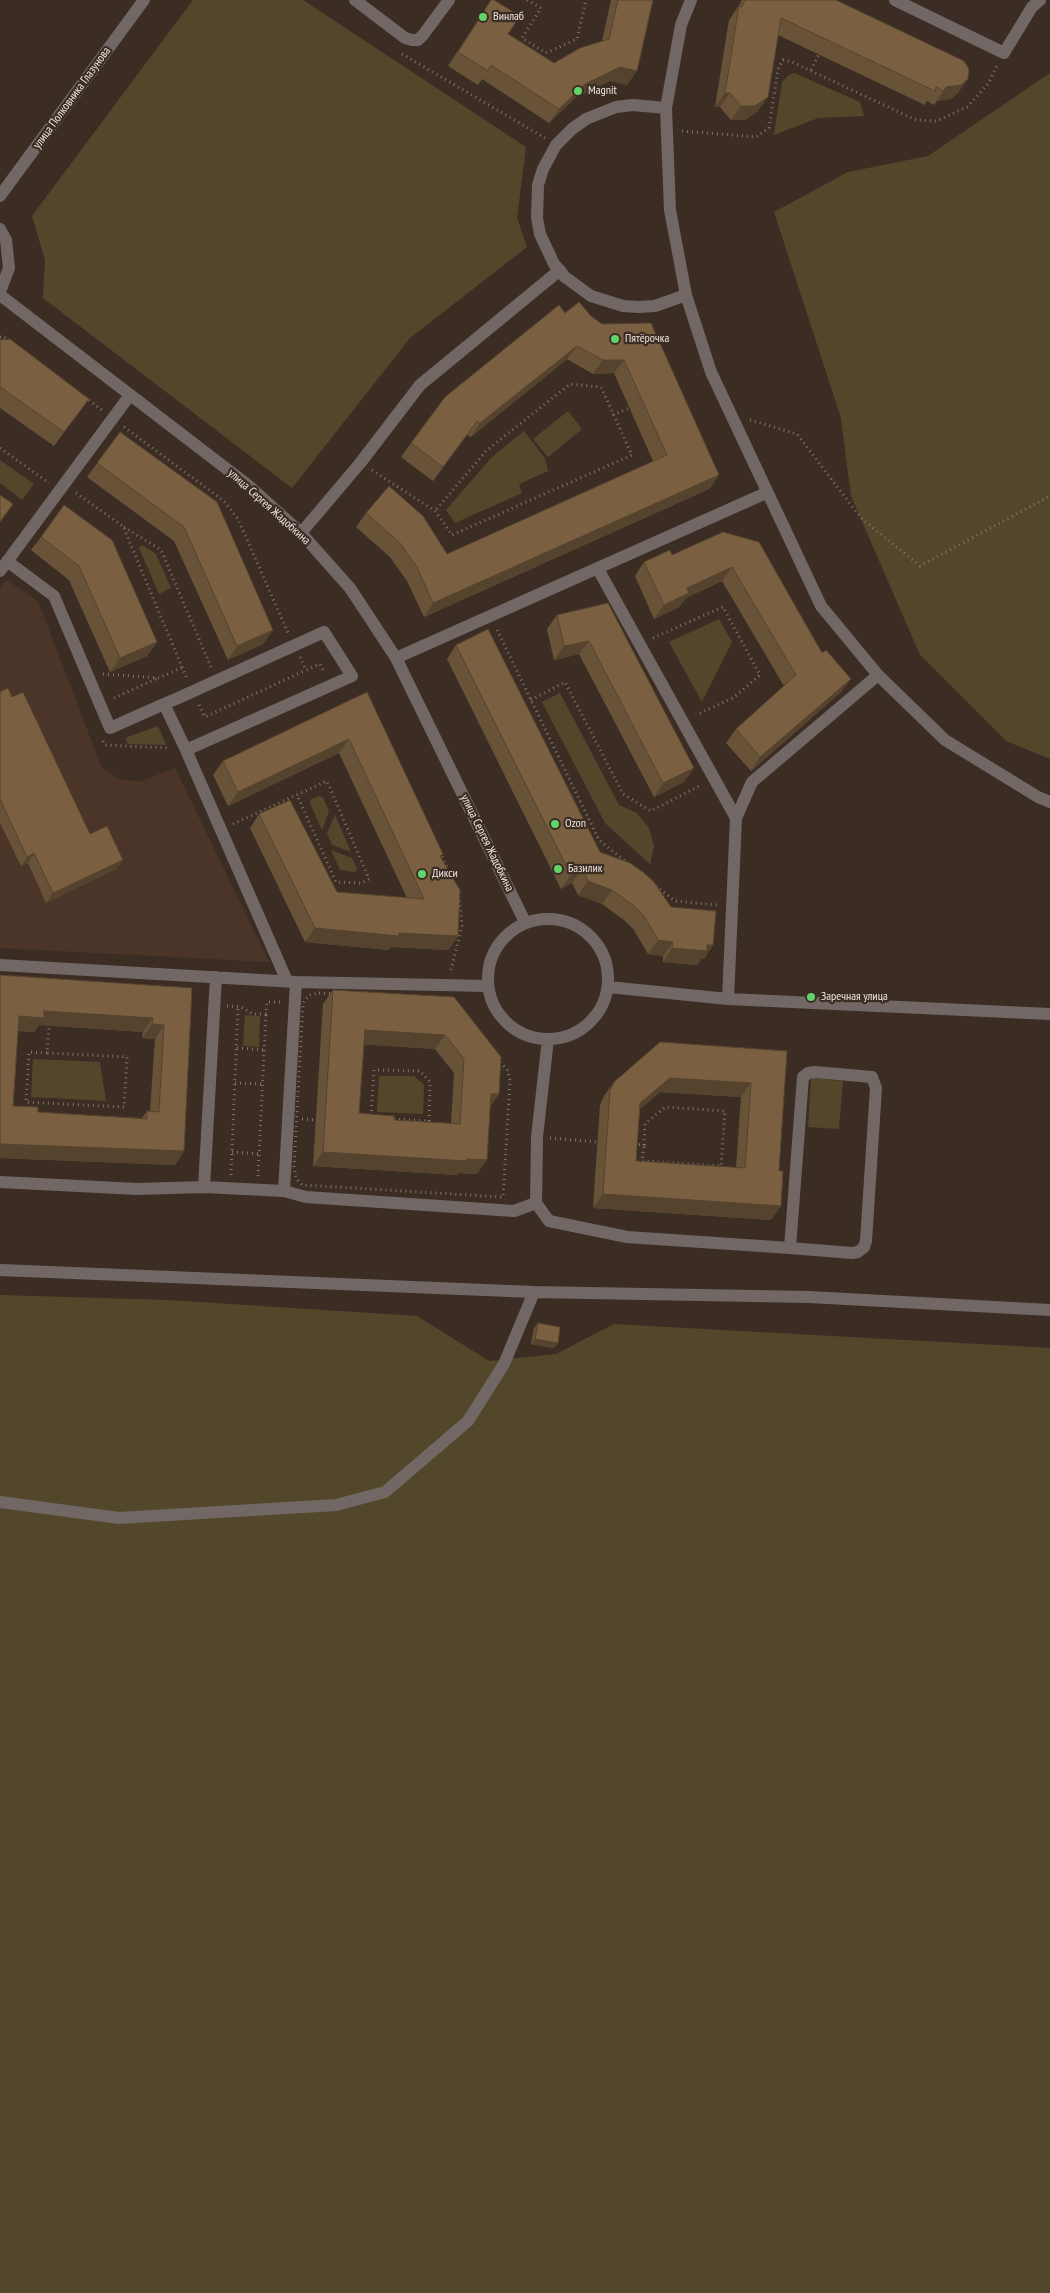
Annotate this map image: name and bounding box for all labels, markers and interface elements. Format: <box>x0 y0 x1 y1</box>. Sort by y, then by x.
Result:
place label: Винлаб <box>493 10 524 24</box>
marker: Винлаб <box>477 11 489 23</box>
street label: улица Полковника Глазунова <box>30 44 114 152</box>
place label: Magnit <box>588 84 617 98</box>
marker: Magnit <box>572 85 584 97</box>
place label: Пятёрочка <box>625 332 669 346</box>
marker: Пятёрочка <box>609 333 621 345</box>
street label: улица Сергея Жадобкина <box>225 466 313 548</box>
street label: улица Сергея Жадобкина <box>457 792 517 894</box>
place label: Ozon <box>565 817 586 831</box>
marker: Ozon <box>549 818 561 830</box>
place label: Базилик <box>568 862 602 876</box>
marker: Базилик <box>552 863 564 875</box>
place label: Дикси <box>432 867 458 881</box>
marker: Дикси <box>416 868 428 880</box>
place label: Заречная улица <box>821 990 888 1004</box>
marker: Заречная улица <box>805 991 817 1003</box>

